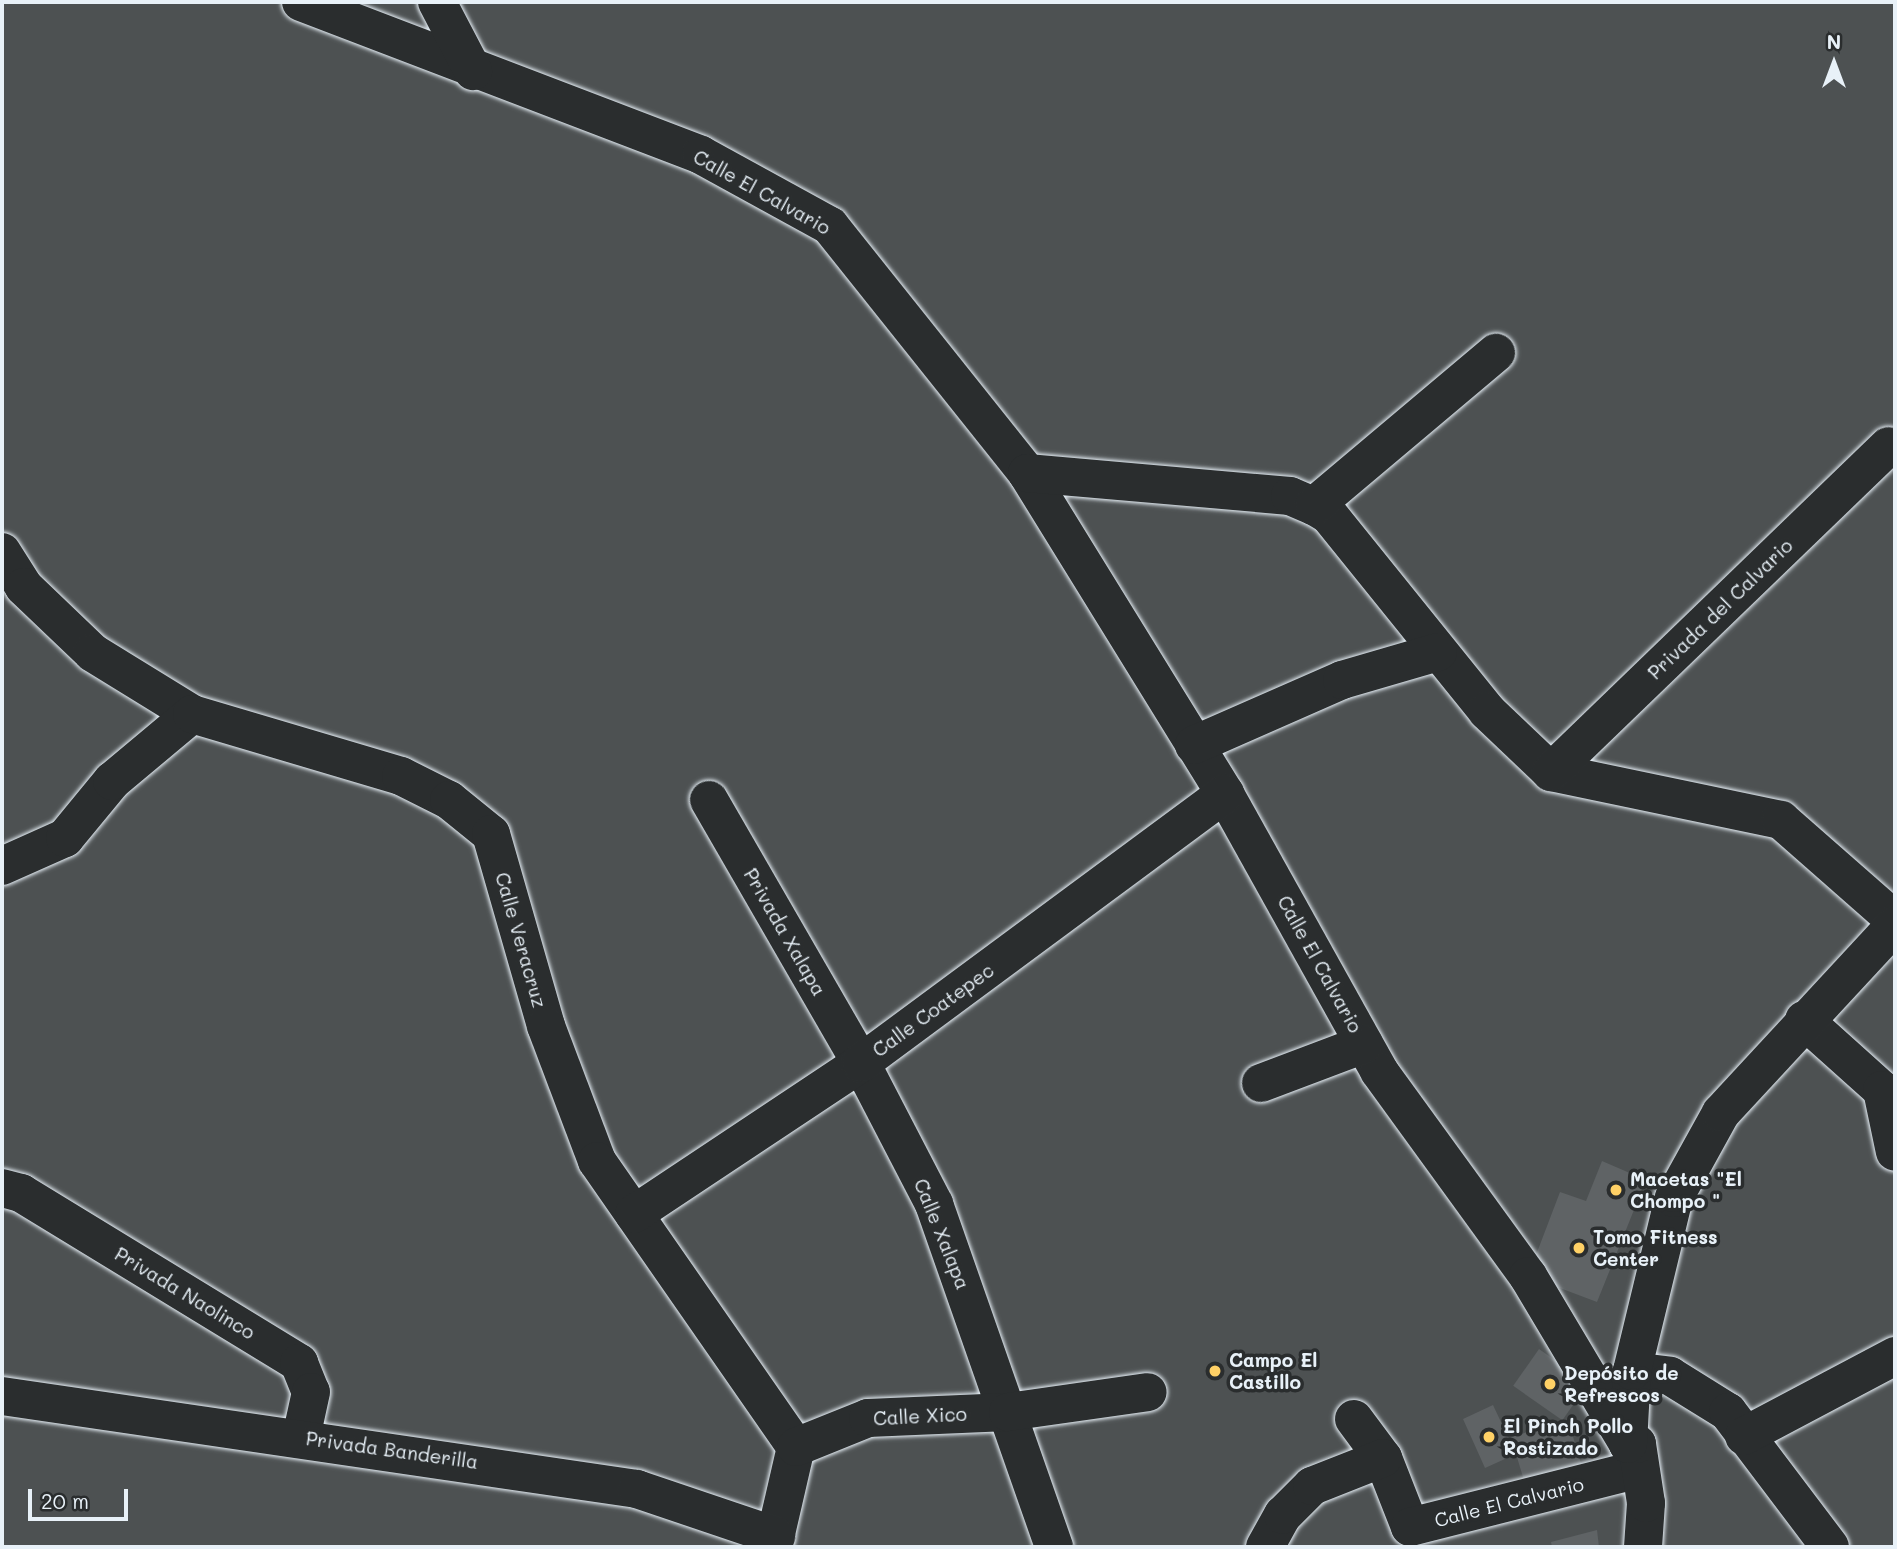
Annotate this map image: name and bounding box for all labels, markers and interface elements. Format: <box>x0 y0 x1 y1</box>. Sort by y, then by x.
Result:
north arrow <box>1799 28 1869 98</box>
text: N <box>1827 29 1841 54</box>
street label: Calle El Calvario <box>689 145 835 239</box>
street label: Privada del Calvario <box>1643 534 1797 684</box>
street label: Privada Xalapa <box>739 864 831 1000</box>
street label: Calle Veracruz <box>491 870 551 1010</box>
street label: Calle El Calvario <box>1273 891 1367 1037</box>
street label: Calle Coatepec <box>868 958 998 1062</box>
place label: Macetas "El Chompo " <box>1630 1168 1742 1212</box>
street label: Calle Xalapa <box>909 1175 975 1293</box>
marker: Macetas "El Chompo " <box>1608 1182 1624 1198</box>
place label: Tomo Fitness Center <box>1593 1226 1718 1270</box>
marker: Tomo Fitness Center <box>1571 1240 1587 1256</box>
street label: Privada Naolinco <box>111 1242 259 1344</box>
place label: Campo El Castillo <box>1229 1349 1317 1393</box>
place label: Depósito de Refrescos <box>1564 1362 1679 1406</box>
marker: Campo El Castillo <box>1207 1363 1223 1379</box>
marker: Depósito de Refrescos <box>1542 1376 1558 1392</box>
street label: Calle Xico <box>873 1402 967 1430</box>
place label: El Pinch Pollo Rostizado <box>1503 1415 1633 1459</box>
street label: Privada Banderilla <box>305 1427 479 1473</box>
marker: El Pinch Pollo Rostizado <box>1481 1429 1497 1445</box>
street label: Calle El Calvario <box>1432 1472 1586 1532</box>
scale bar <box>32 1476 131 1520</box>
text: 20 m <box>41 1487 89 1514</box>

